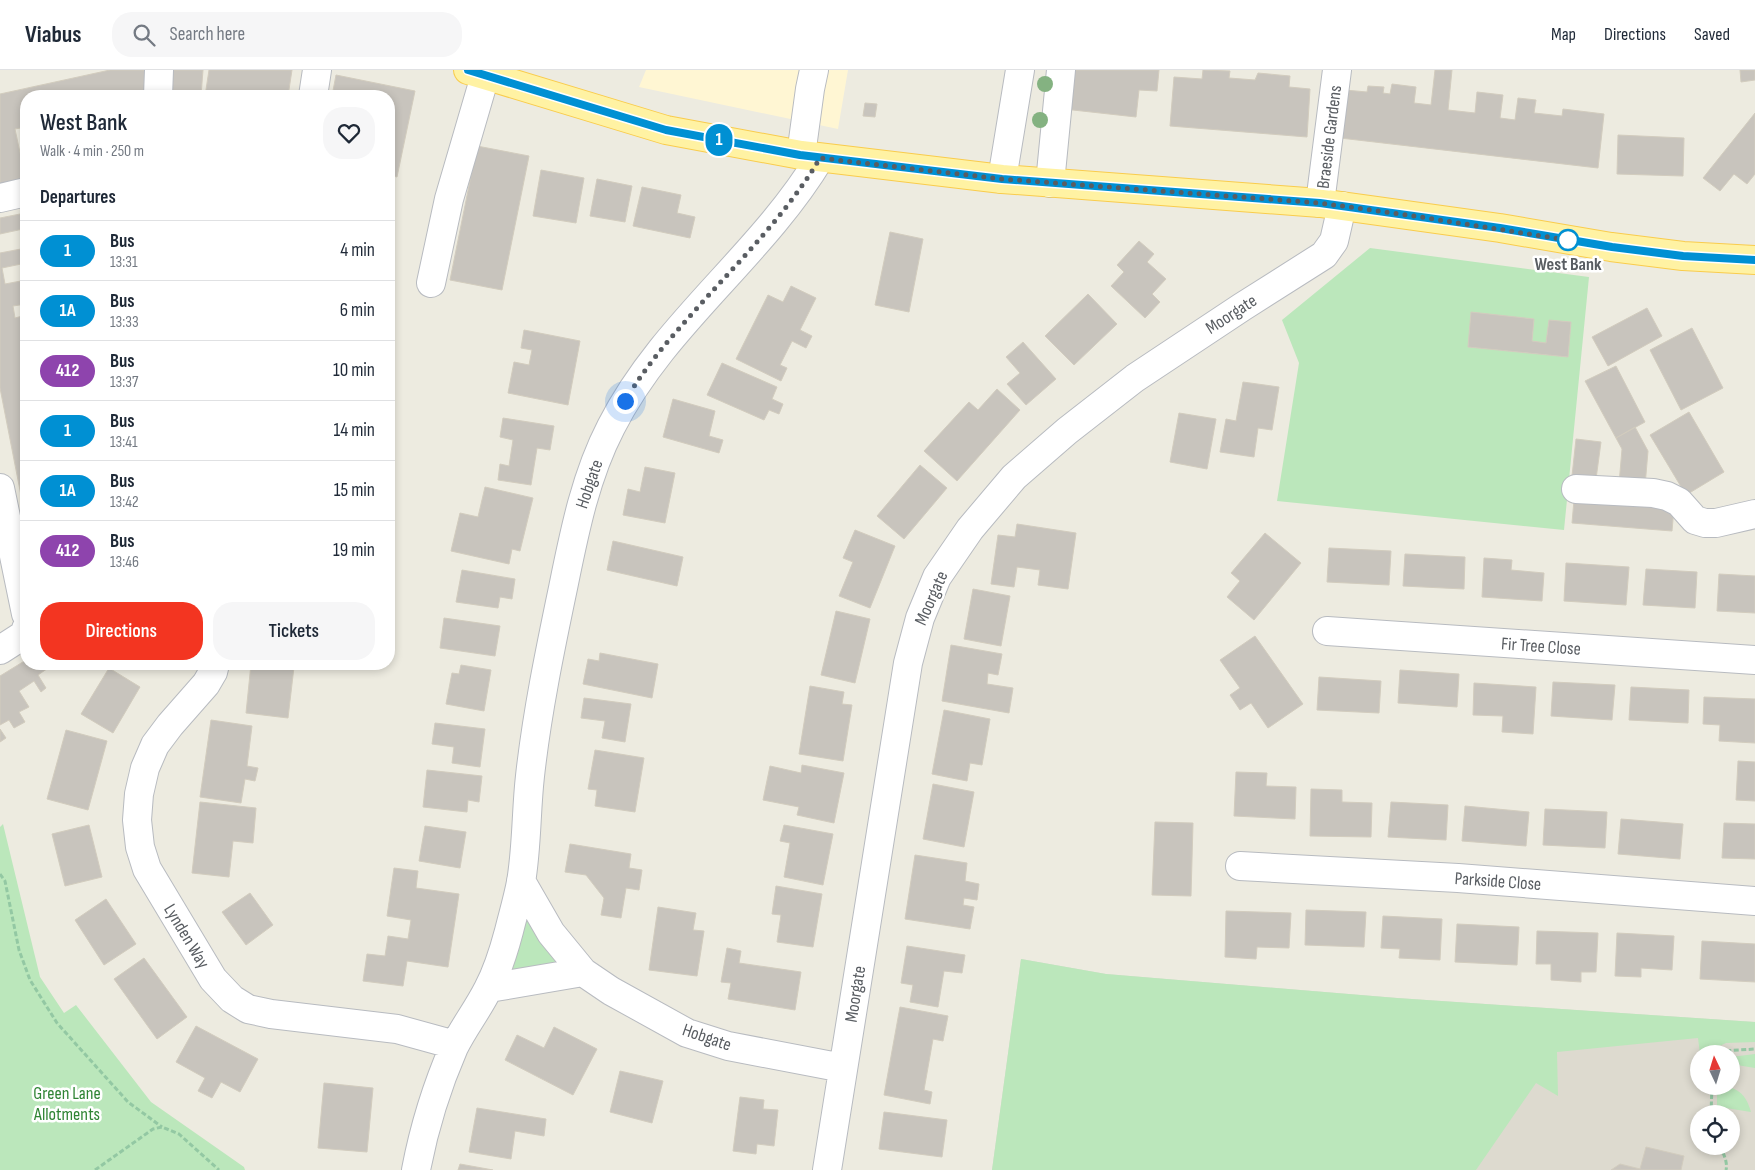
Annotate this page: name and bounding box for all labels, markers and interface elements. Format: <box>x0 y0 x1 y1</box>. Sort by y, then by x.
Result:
search box <box>112 12 462 57</box>
text: Viabus <box>25 20 82 49</box>
icon: search <box>130 21 158 49</box>
text: Search here <box>170 23 245 46</box>
text: Map <box>1551 24 1576 45</box>
text: Directions <box>1604 24 1666 45</box>
text: Saved <box>1694 24 1730 45</box>
street label: Braeside Gardens <box>1313 84 1346 190</box>
button: heart <box>323 107 375 159</box>
text: West Bank <box>40 108 127 137</box>
line badge: 1 <box>703 124 735 156</box>
text: 1 <box>715 129 723 150</box>
text: Walk · 4 min · 250 m <box>40 142 144 161</box>
text: Departures <box>40 186 116 209</box>
marker: West Bank <box>1557 229 1579 251</box>
text: Bus <box>110 230 135 253</box>
text: 4 min <box>340 239 375 262</box>
text: 1 <box>64 240 71 261</box>
text: 13:31 <box>110 253 138 272</box>
place label: West Bank <box>1534 254 1602 275</box>
text: Bus <box>110 290 135 313</box>
street label: Moorgate <box>1202 290 1261 339</box>
text: 6 min <box>340 299 375 322</box>
text: 1A <box>60 300 75 321</box>
text: 13:33 <box>110 313 139 332</box>
text: Bus <box>110 350 135 373</box>
text: 10 min <box>333 359 375 382</box>
text: 412 <box>56 360 79 381</box>
text: 13:37 <box>110 373 138 392</box>
your location <box>613 389 638 414</box>
text: Bus <box>110 410 135 433</box>
text: 14 min <box>334 419 375 442</box>
text: 1 <box>64 420 71 441</box>
text: 13:41 <box>110 433 138 452</box>
street label: Hobgate <box>571 457 608 511</box>
text: Bus <box>110 470 135 493</box>
text: 15 min <box>334 479 375 502</box>
text: 1A <box>60 480 75 501</box>
text: 13:42 <box>110 493 139 512</box>
text: Bus <box>110 530 135 553</box>
text: 19 min <box>333 539 375 562</box>
text: 412 <box>56 540 79 561</box>
text: 13:46 <box>110 553 139 572</box>
street label: Moorgate <box>910 568 953 628</box>
button: Directions <box>40 602 203 660</box>
button: Tickets <box>213 602 375 660</box>
street label: Fir Tree Close <box>1500 633 1582 660</box>
street label: Parkside Close <box>1454 868 1542 895</box>
street label: Lynden Way <box>159 900 214 972</box>
street label: Moorgate <box>841 964 870 1024</box>
street label: Hobgate <box>680 1019 734 1056</box>
north arrow <box>1690 1045 1740 1095</box>
map controls <box>1690 1045 1740 1155</box>
park label: Green Lane Allotments <box>33 1083 101 1125</box>
button: locate <box>1690 1105 1740 1155</box>

